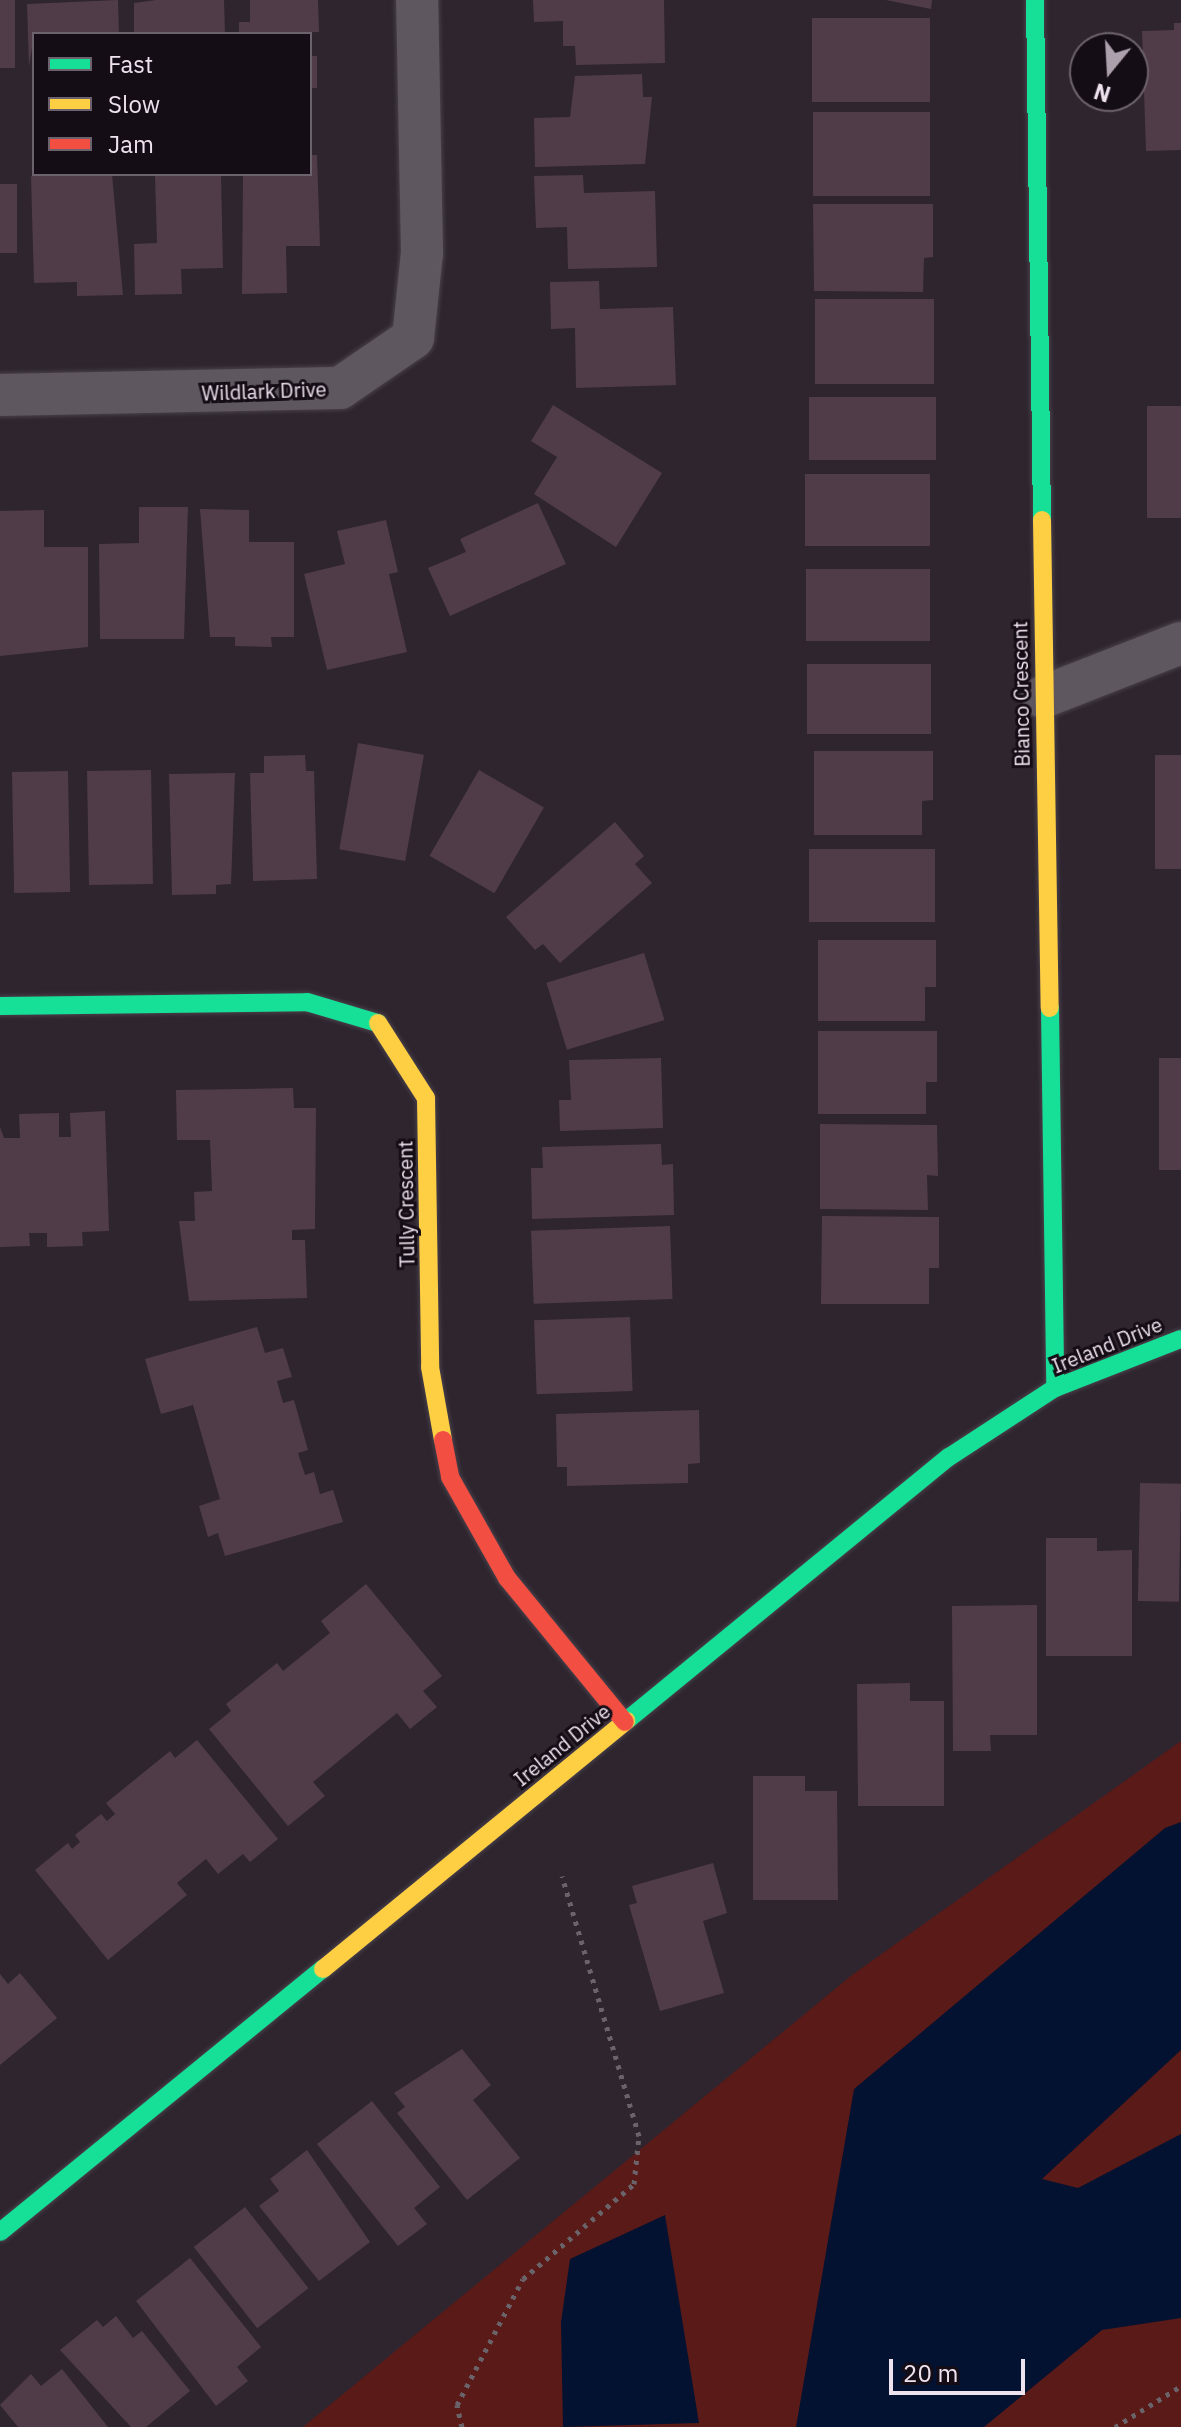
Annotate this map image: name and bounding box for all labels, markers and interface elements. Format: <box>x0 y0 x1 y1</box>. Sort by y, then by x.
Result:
legend <box>32 32 312 176</box>
north arrow <box>1069 32 1149 112</box>
text: Fast <box>108 48 153 80</box>
text: N <box>1090 77 1114 110</box>
text: Slow <box>108 88 160 120</box>
text: Jam <box>108 128 154 160</box>
street label: Wildlark Drive <box>201 377 327 405</box>
street label: Bianco Crescent <box>1008 621 1034 767</box>
street label: Tully Crescent <box>393 1140 419 1268</box>
street label: Ireland Drive <box>1049 1312 1165 1378</box>
street label: Ireland Drive <box>509 1699 615 1791</box>
scale bar <box>893 2343 1029 2393</box>
text: 20 m <box>903 2357 958 2389</box>

